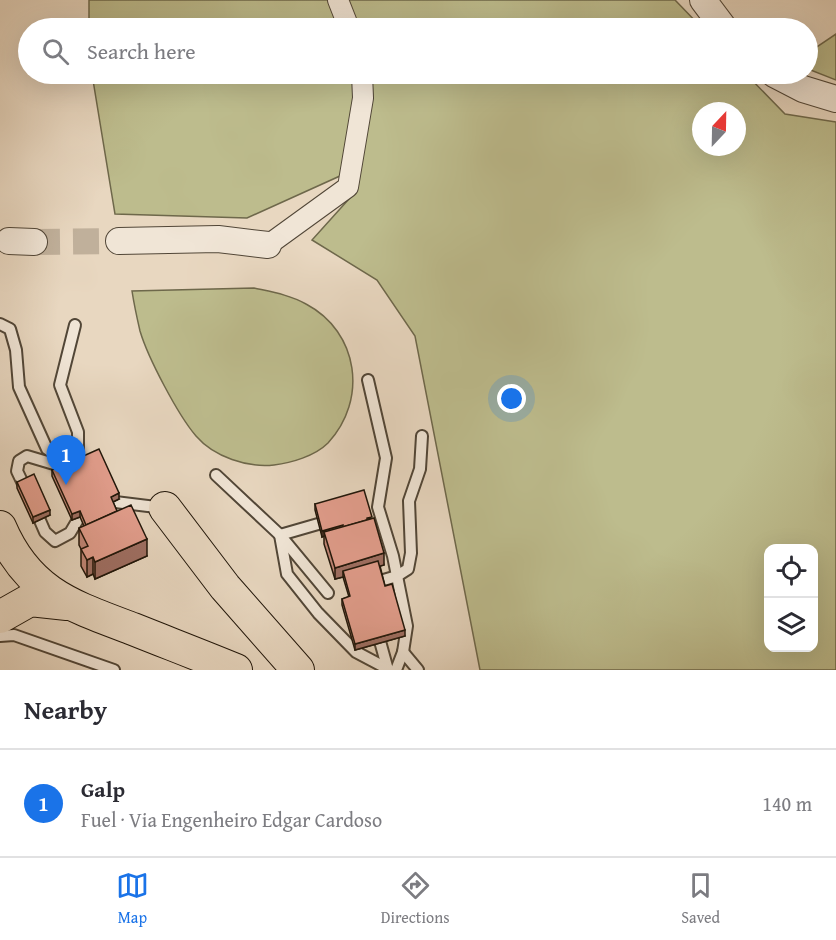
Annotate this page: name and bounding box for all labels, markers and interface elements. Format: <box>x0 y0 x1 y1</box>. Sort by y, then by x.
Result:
search box <box>18 18 818 84</box>
icon: search <box>39 35 72 68</box>
text: Search here <box>87 35 196 67</box>
north arrow <box>692 102 746 156</box>
your location <box>497 384 526 413</box>
pin: 1 <box>46 436 86 485</box>
map controls <box>764 544 818 652</box>
button: locate <box>764 544 818 598</box>
button: layers <box>764 598 818 652</box>
text: Nearby <box>24 690 107 729</box>
text: Galp <box>81 773 125 805</box>
text: 1 <box>38 789 49 818</box>
text: 140 m <box>762 789 812 818</box>
text: Fuel · Via Engenheiro Edgar Cardoso <box>81 805 382 834</box>
tab: Map <box>116 869 149 929</box>
tab: Directions <box>381 869 450 929</box>
tab: Saved <box>681 869 720 929</box>

